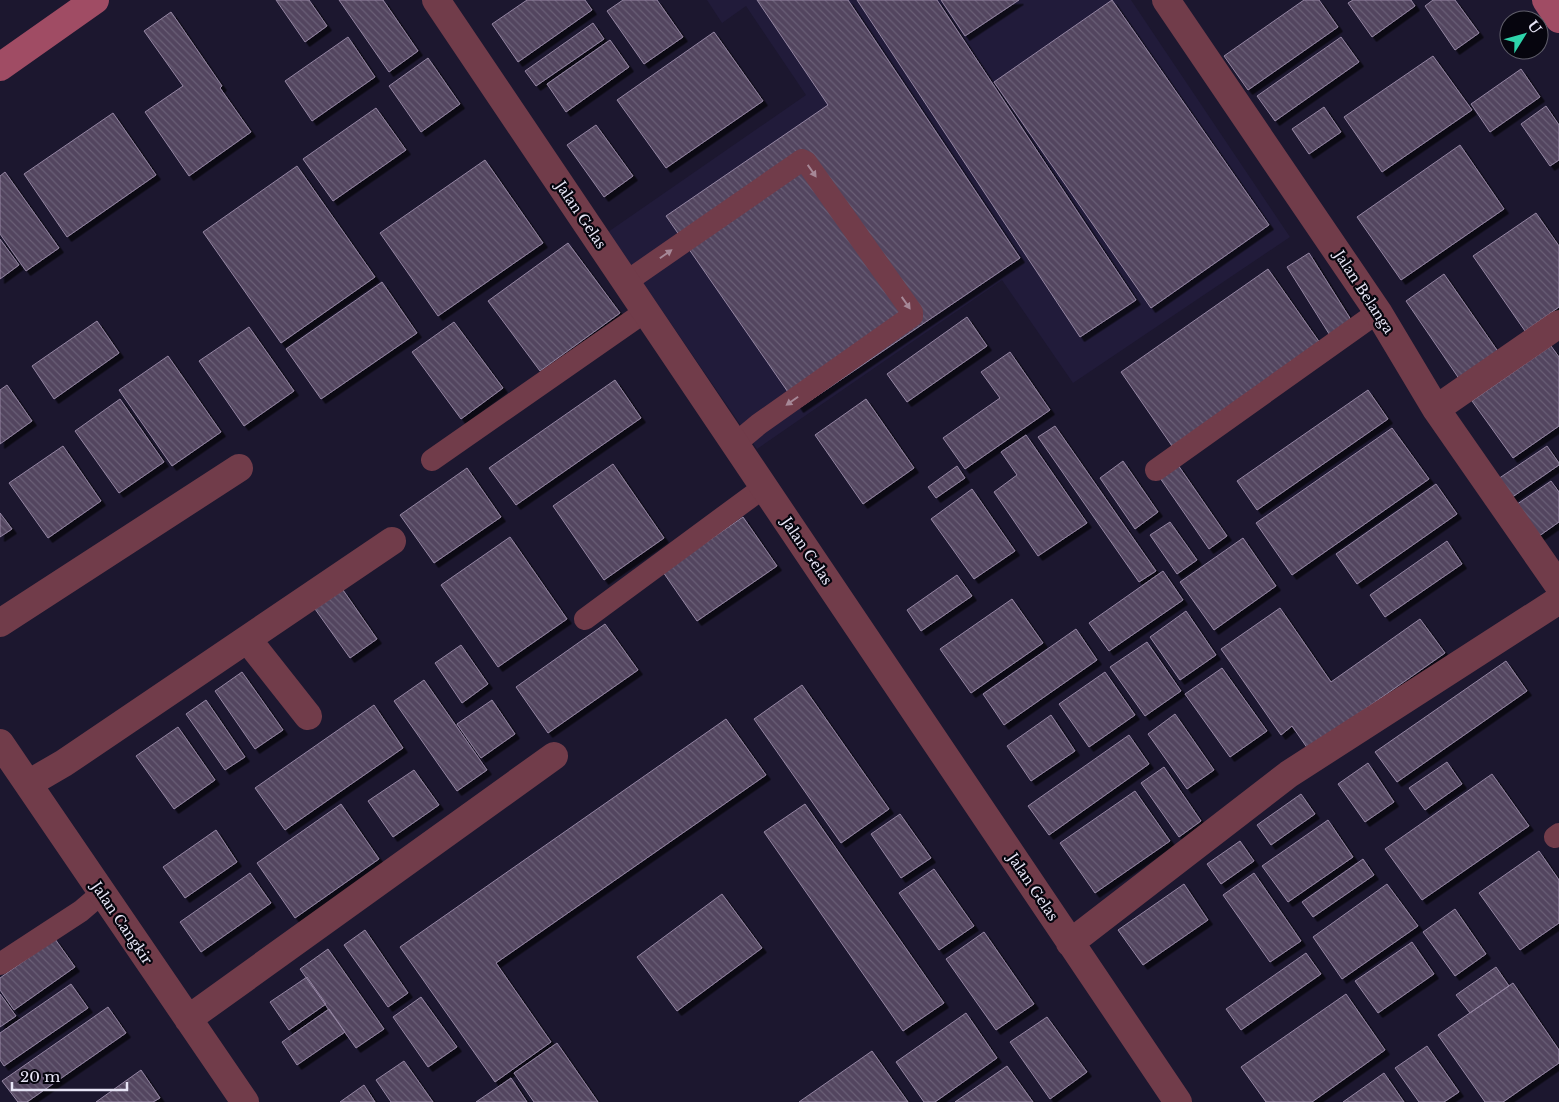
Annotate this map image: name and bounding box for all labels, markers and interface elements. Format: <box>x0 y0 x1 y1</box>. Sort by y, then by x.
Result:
north arrow <box>1499 10 1549 60</box>
text: U <box>1523 17 1546 38</box>
one-way arrow <box>807 164 817 178</box>
street label: Jalan Gelas <box>551 176 610 252</box>
street label: Jalan Belanga <box>1329 245 1398 337</box>
one-way arrow <box>659 249 673 259</box>
one-way arrow <box>901 296 911 310</box>
one-way arrow <box>785 396 799 406</box>
street label: Jalan Gelas <box>777 512 836 588</box>
street label: Jalan Gelas <box>1003 848 1062 924</box>
street label: Jalan Cangkir <box>87 877 156 968</box>
scale bar <box>12 1060 128 1092</box>
text: 20 m <box>20 1067 60 1086</box>

